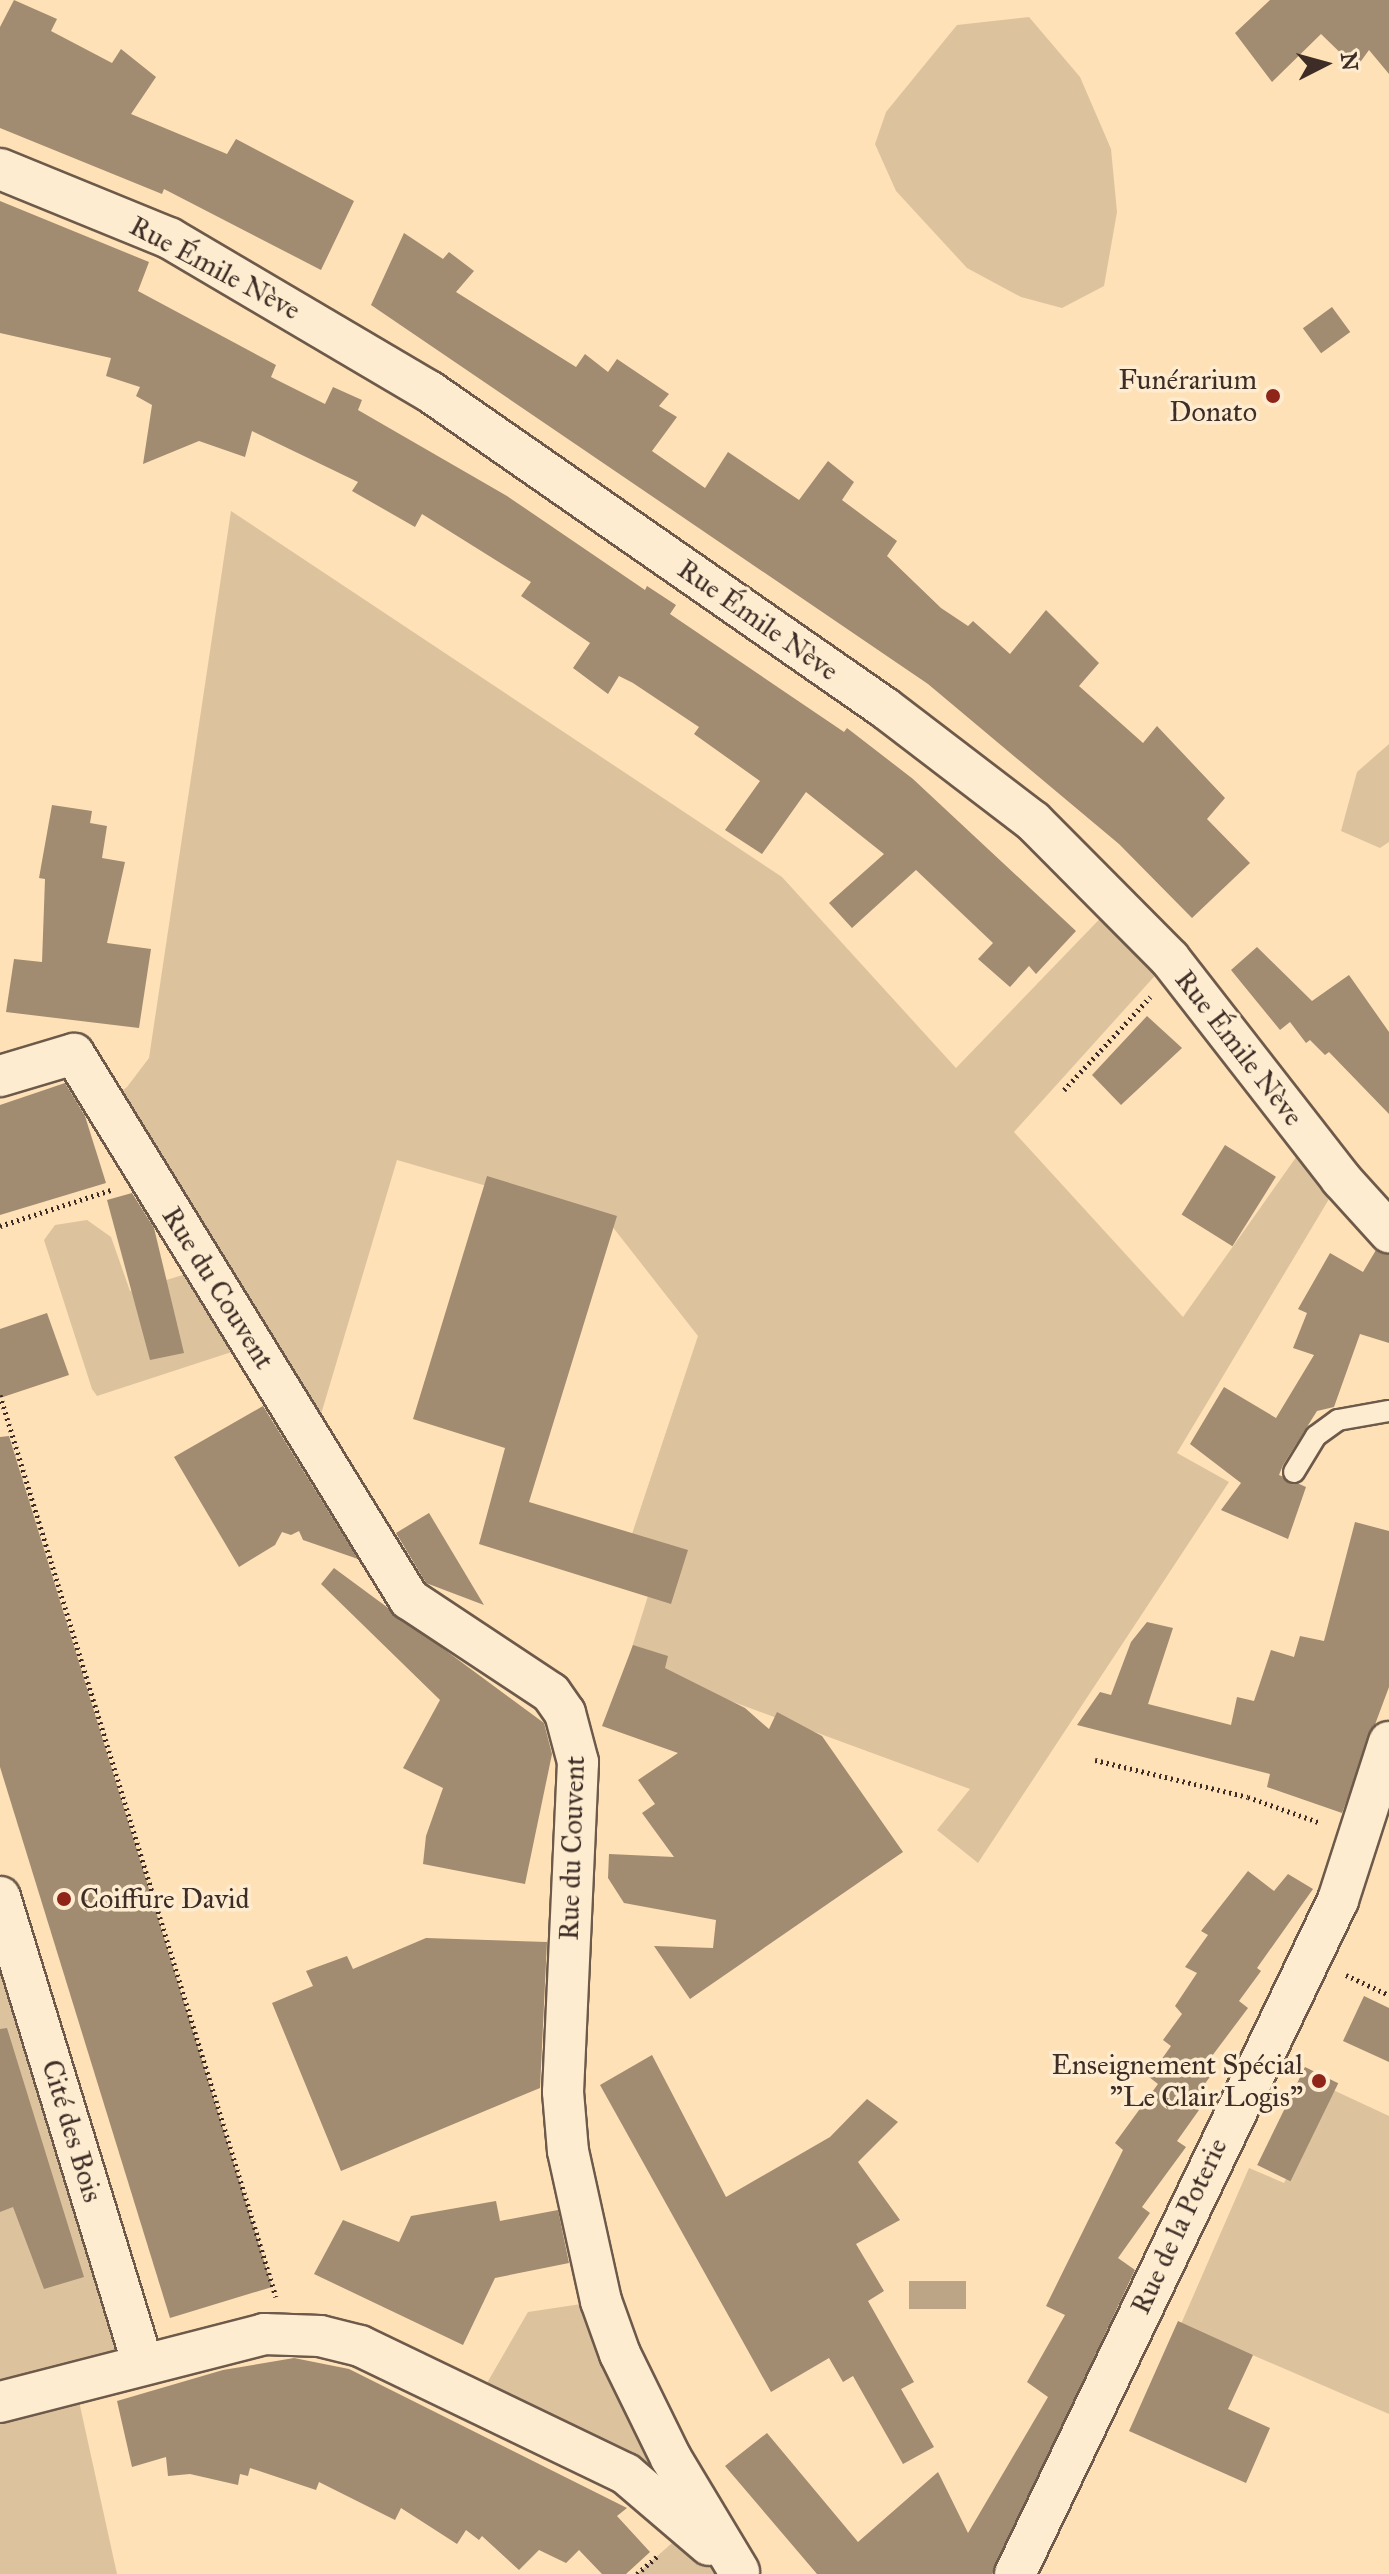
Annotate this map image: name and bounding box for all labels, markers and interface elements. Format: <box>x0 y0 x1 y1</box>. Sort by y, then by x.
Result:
north arrow <box>1285 24 1365 104</box>
text: N <box>1335 51 1364 72</box>
street label: Rue Émile Nève <box>124 209 306 327</box>
place label: Funérarium Donato <box>1118 363 1257 429</box>
marker: Funérarium Donato <box>1264 387 1282 405</box>
street label: Rue Émile Nève <box>671 552 845 688</box>
street label: Rue Émile Nève <box>1168 963 1310 1133</box>
street label: Rue du Couvent <box>155 1201 281 1375</box>
street label: Rue du Couvent <box>552 1755 592 1941</box>
place label: Coiffure David <box>80 1882 250 1916</box>
marker: Coiffure David <box>55 1890 73 1908</box>
place label: Enseignement Spécial "Le Clair Logis" <box>1052 2048 1303 2114</box>
street label: Cité des Bois <box>34 2056 110 2206</box>
marker: Enseignement Spécial "Le Clair Logis" <box>1310 2072 1328 2090</box>
street label: Rue de la Poterie <box>1124 2133 1234 2319</box>

